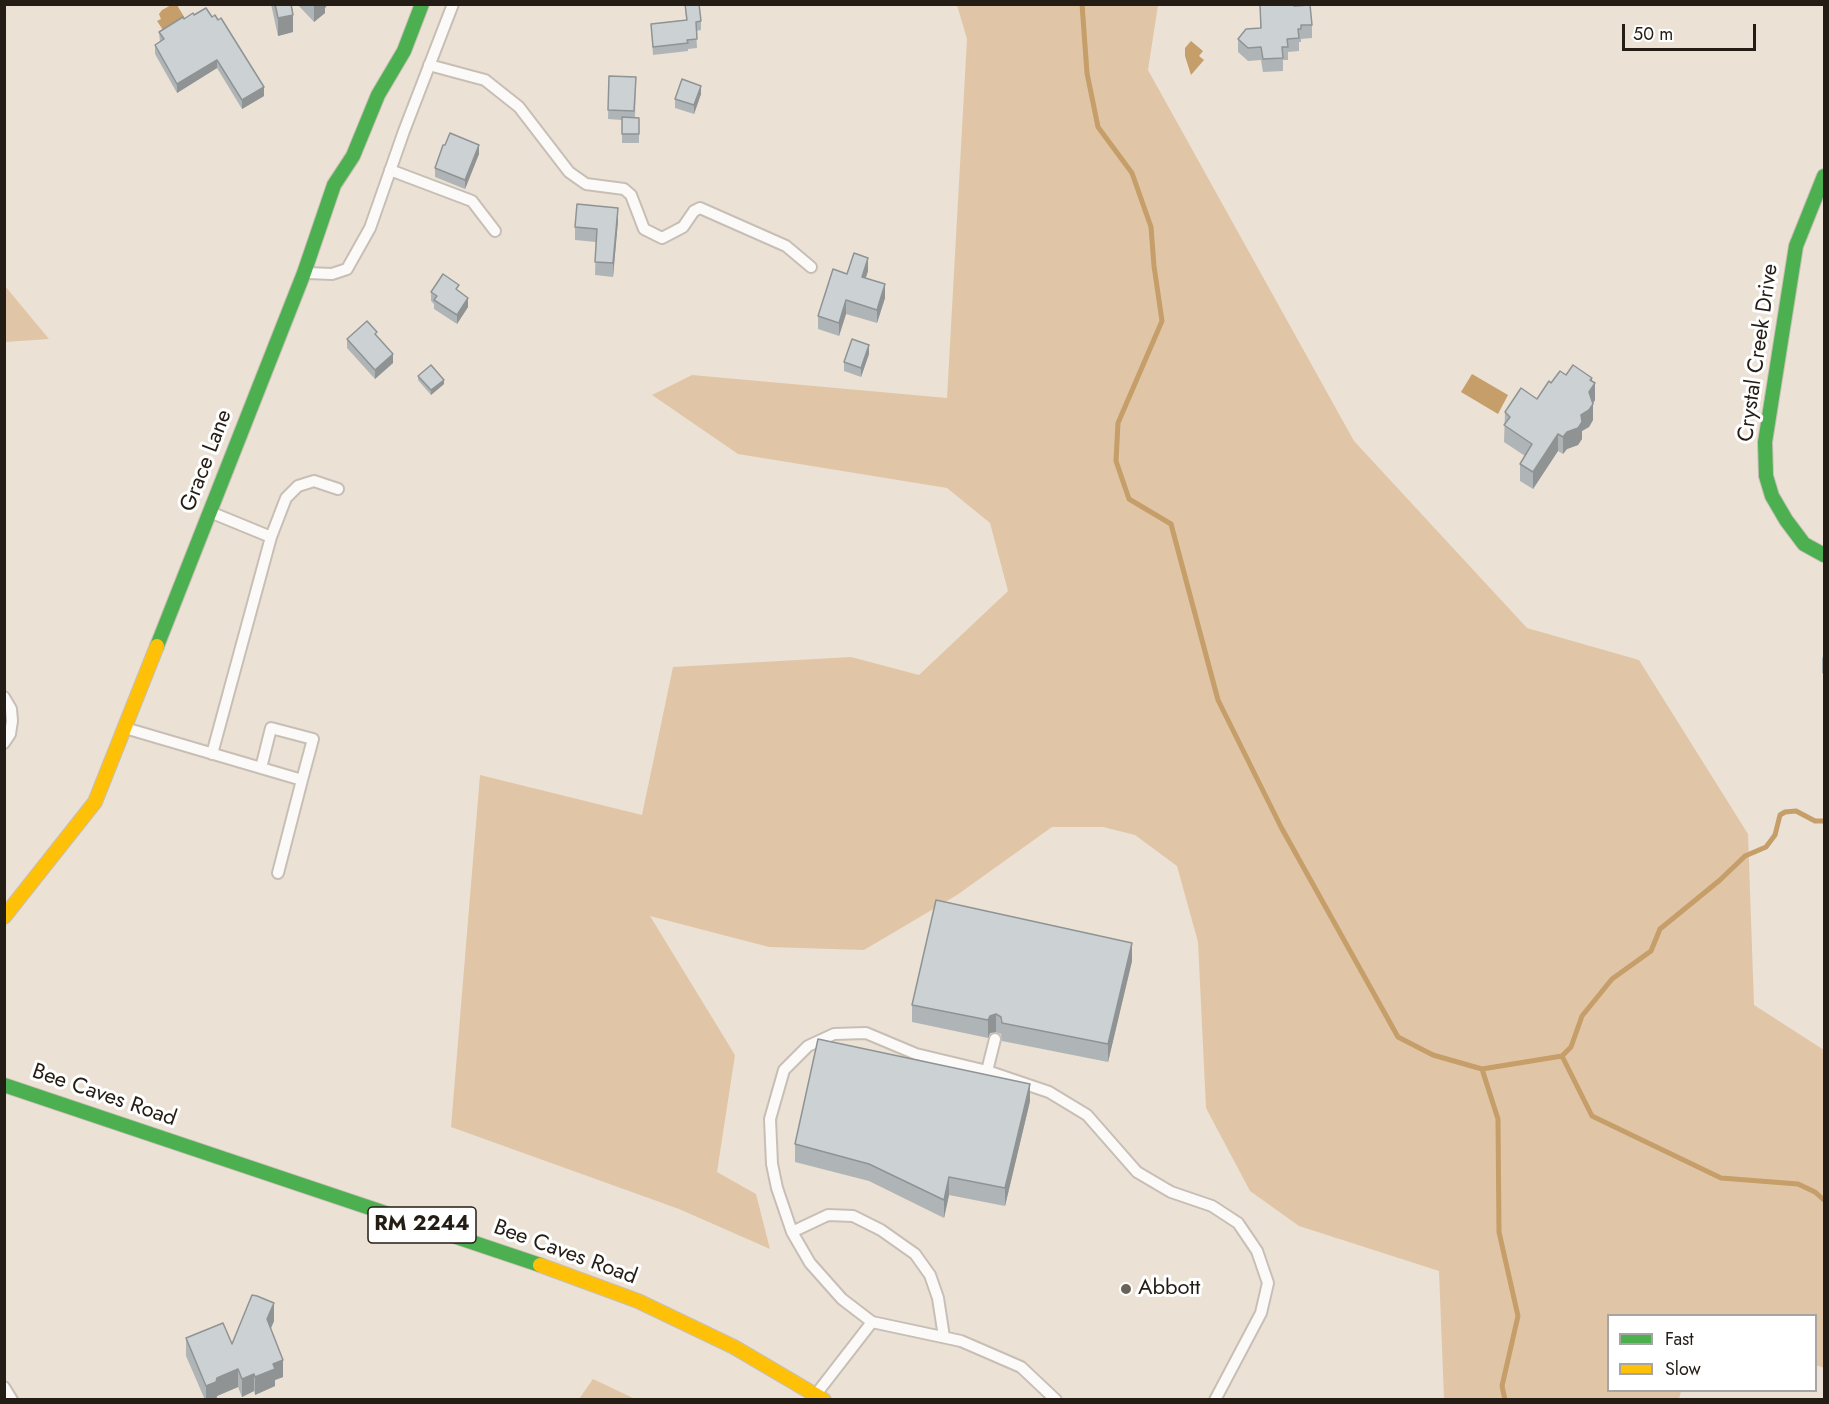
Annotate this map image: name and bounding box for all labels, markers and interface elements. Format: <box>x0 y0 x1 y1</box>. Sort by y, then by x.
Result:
scale bar <box>1625 12 1758 50</box>
text: 50 m <box>1633 21 1673 47</box>
street label: Crystal Creek Drive <box>1733 262 1785 444</box>
street label: Grace Lane <box>176 406 238 516</box>
street label: Bee Caves Road <box>28 1059 180 1133</box>
road number: RM 2244 <box>368 1207 476 1243</box>
street label: Bee Caves Road <box>490 1215 640 1291</box>
place label: Abbott <box>1138 1276 1200 1302</box>
marker: Abbott <box>1119 1282 1133 1296</box>
legend <box>1607 1314 1817 1392</box>
text: Fast <box>1665 1326 1694 1352</box>
text: Slow <box>1665 1356 1701 1382</box>

